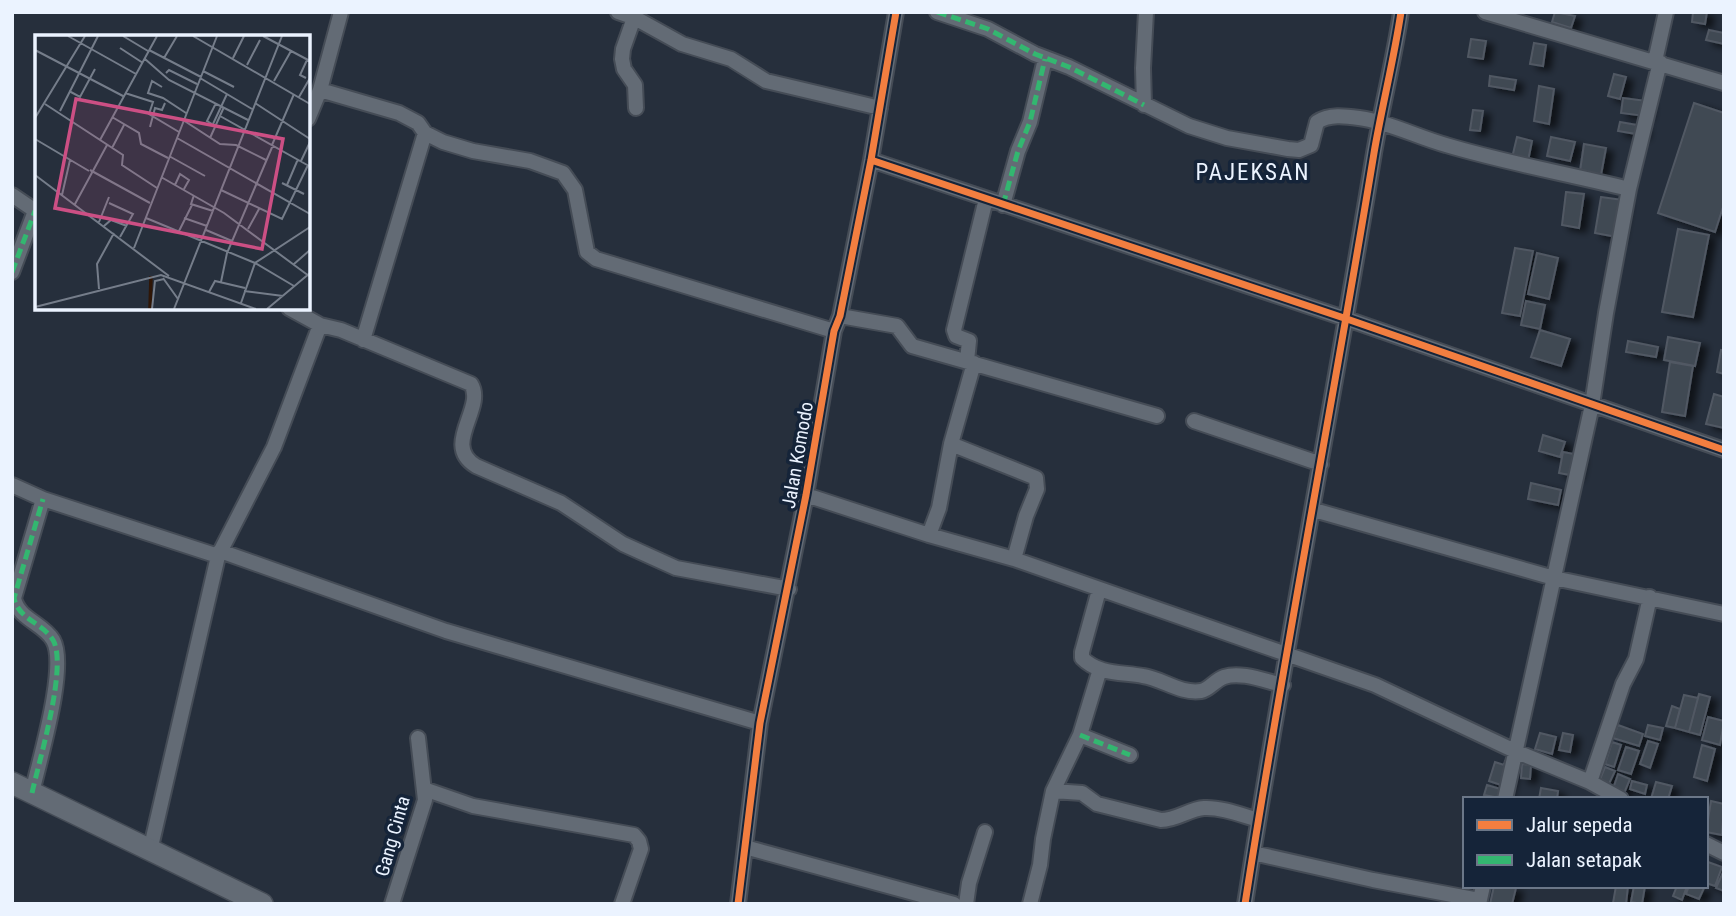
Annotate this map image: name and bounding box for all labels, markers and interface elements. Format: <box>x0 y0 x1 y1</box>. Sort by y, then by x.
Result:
inset map <box>35 35 310 310</box>
district label: PAJEKSAN <box>1196 159 1311 186</box>
street label: Jalan Komodo <box>777 400 818 510</box>
street label: Gang Cinta <box>370 793 415 879</box>
legend <box>1463 797 1708 888</box>
text: Jalur sepeda <box>1526 813 1633 837</box>
text: Jalan setapak <box>1526 848 1642 872</box>

